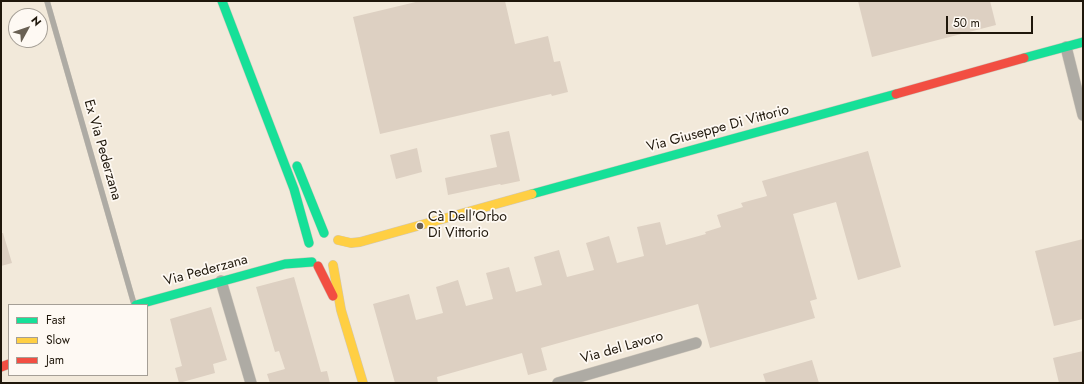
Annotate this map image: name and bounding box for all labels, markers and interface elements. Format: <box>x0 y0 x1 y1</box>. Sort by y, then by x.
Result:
north arrow <box>8 8 48 48</box>
scale bar <box>948 8 1035 34</box>
text: N <box>27 12 45 29</box>
text: 50 m <box>953 14 980 32</box>
street label: Ex Via Pederzana <box>80 98 124 202</box>
street label: Via Giuseppe Di Vittorio <box>645 102 791 156</box>
place label: Cà Dell'Orbo Di Vittorio <box>428 210 507 242</box>
marker: Cà Dell'Orbo Di Vittorio <box>415 221 425 231</box>
street label: Via Pederzana <box>162 252 250 290</box>
legend <box>8 304 148 376</box>
text: Fast <box>46 311 65 329</box>
street label: Via del Lavoro <box>579 328 665 368</box>
text: Slow <box>46 331 70 349</box>
text: Jam <box>46 351 64 369</box>

